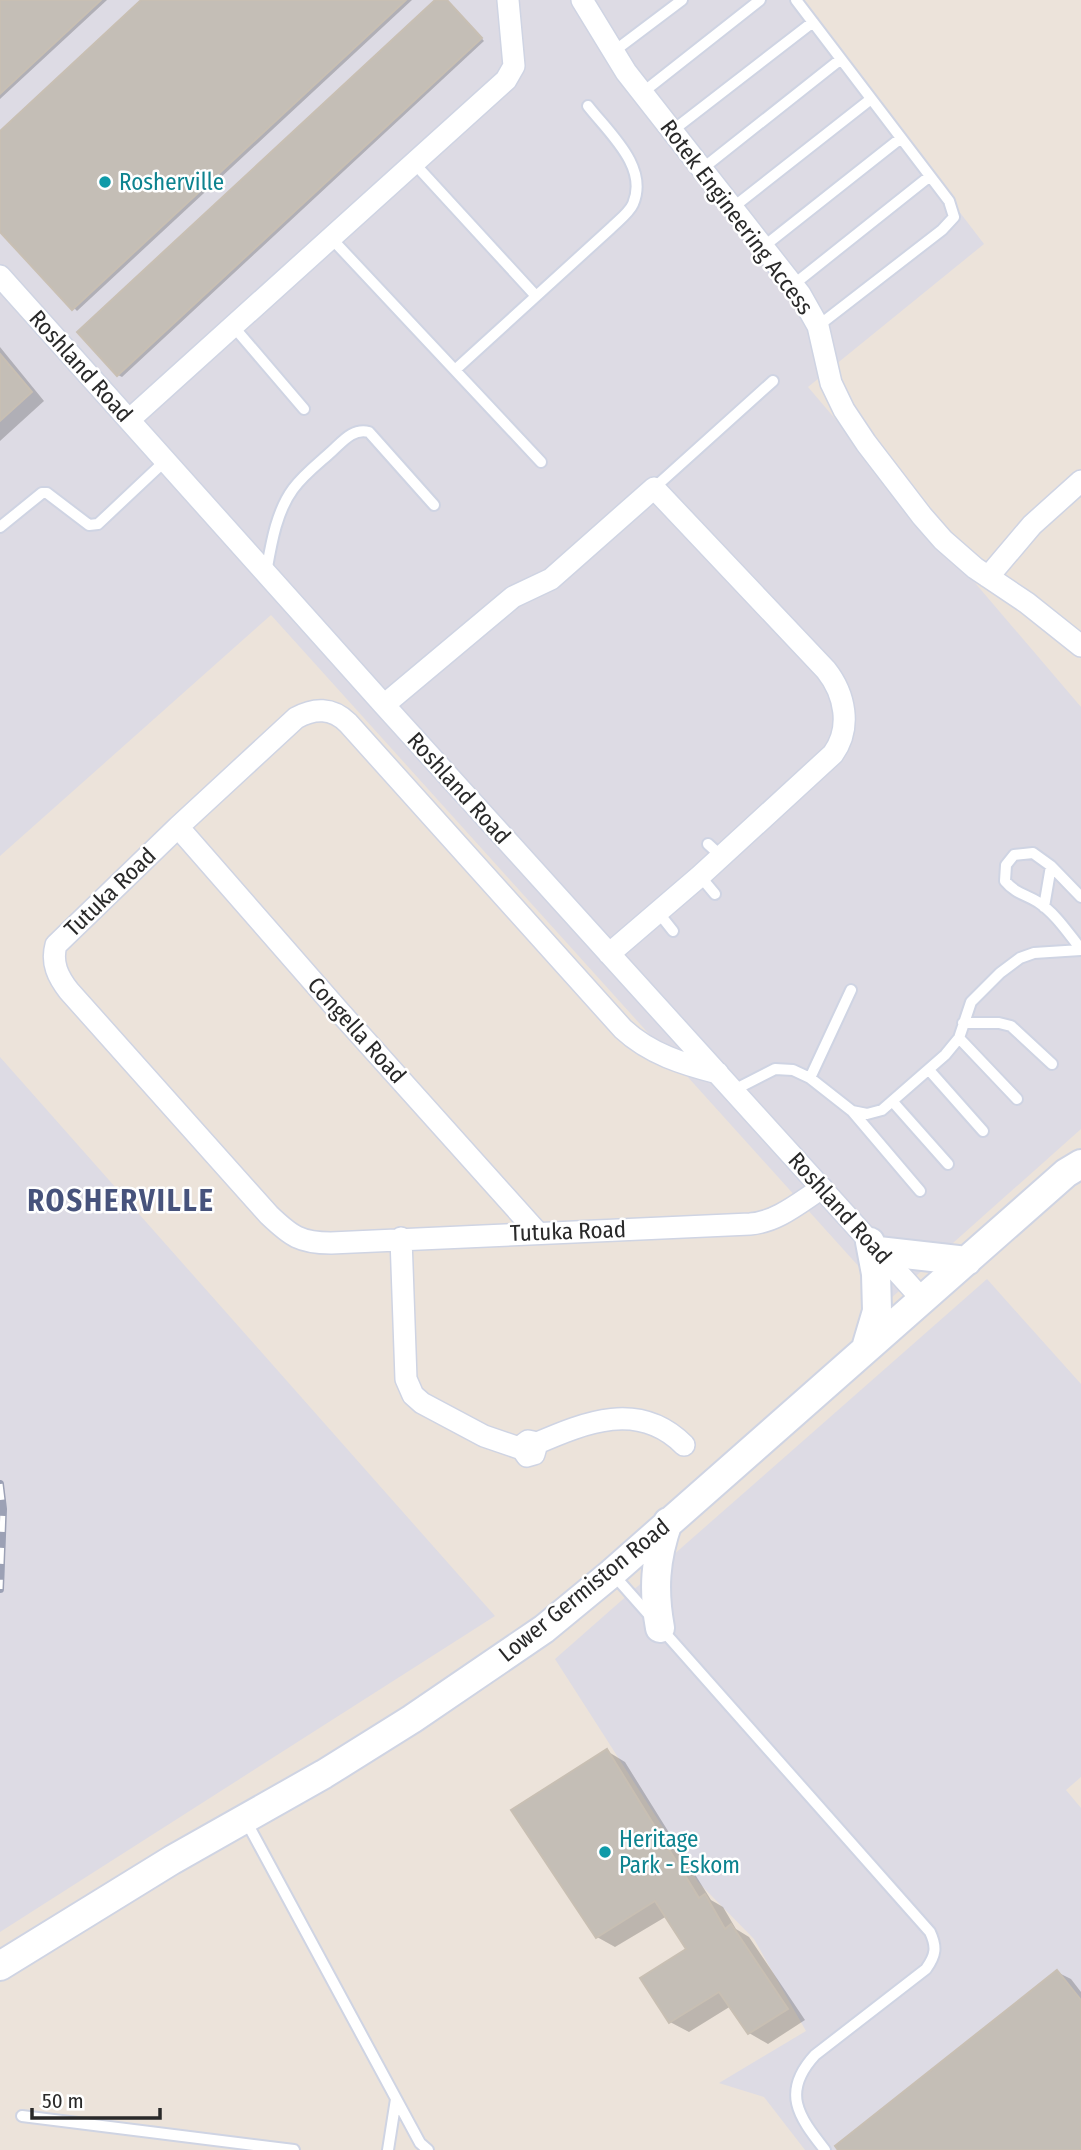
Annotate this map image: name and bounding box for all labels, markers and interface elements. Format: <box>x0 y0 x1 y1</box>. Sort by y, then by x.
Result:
street label: Rotek Engineering Access <box>655 114 820 320</box>
place label: Rosherville <box>119 168 224 196</box>
marker: Rosherville <box>97 174 113 190</box>
street label: Roshland Road <box>23 304 139 428</box>
street label: Roshland Road <box>401 726 517 850</box>
street label: Tutuka Road <box>59 842 161 942</box>
street label: Congella Road <box>302 971 412 1089</box>
street label: Roshland Road <box>782 1146 898 1270</box>
district label: ROSHERVILLE <box>27 1183 215 1219</box>
street label: Tutuka Road <box>510 1215 626 1247</box>
street label: Lower Germiston Road <box>493 1512 675 1668</box>
place label: Heritage Park - Eskom <box>619 1825 740 1879</box>
marker: Heritage Park - Eskom <box>597 1844 613 1860</box>
scale bar <box>32 2076 159 2120</box>
text: 50 m <box>42 2088 84 2114</box>

